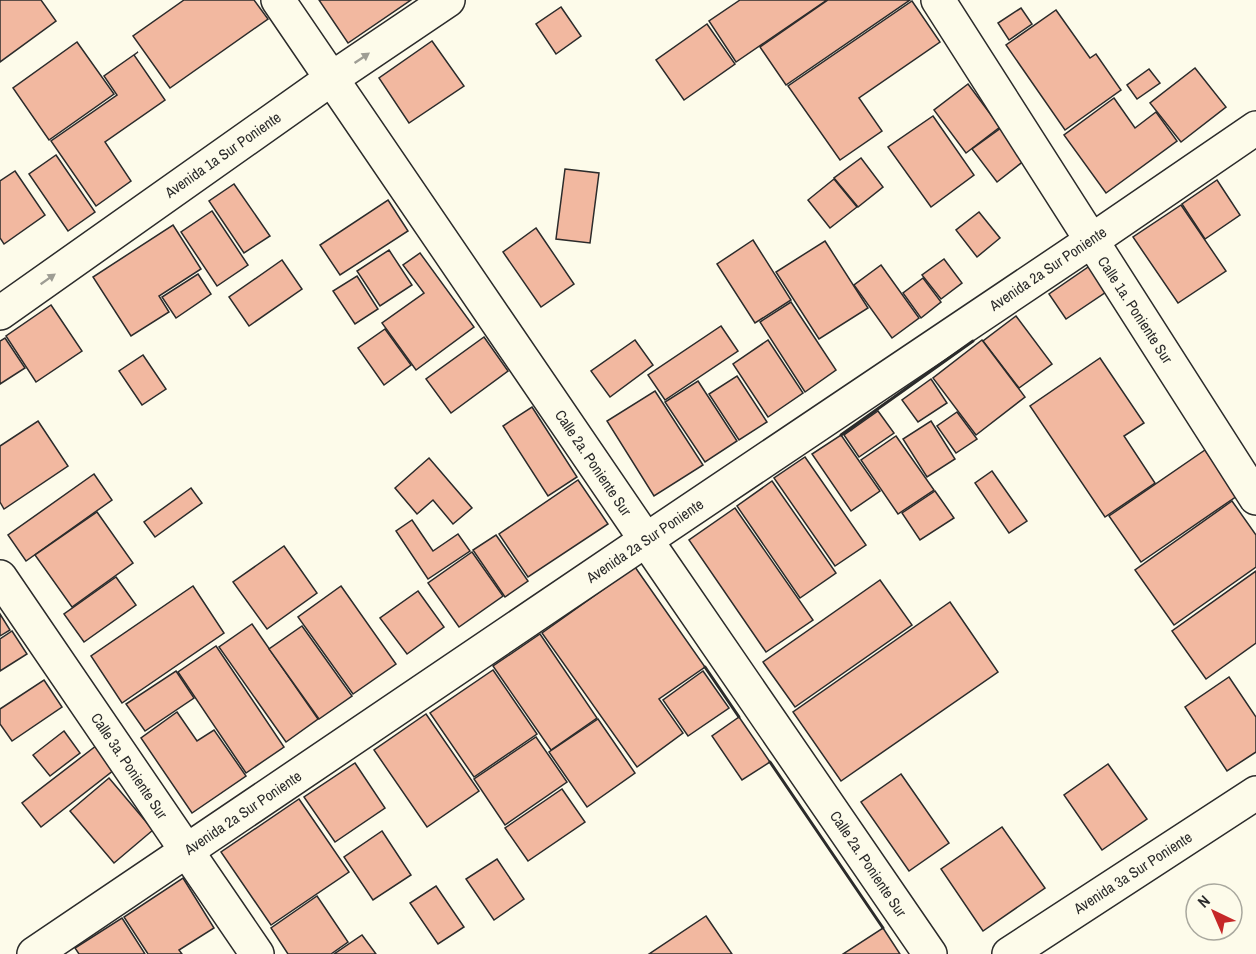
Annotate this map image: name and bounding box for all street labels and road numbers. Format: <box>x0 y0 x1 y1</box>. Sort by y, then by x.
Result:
street label: Avenida 1a Sur Poniente <box>160 107 285 203</box>
street label: Avenida 2a Sur Poniente <box>984 221 1111 316</box>
street label: Calle 1a. Poniente Sur <box>1093 252 1178 367</box>
street label: Calle 2a. Poniente Sur <box>550 406 637 520</box>
street label: Avenida 2a Sur Poniente <box>581 493 708 588</box>
street label: Calle 3a. Poniente Sur <box>86 709 173 823</box>
street label: Avenida 2a Sur Poniente <box>179 765 306 860</box>
street label: Calle 2a. Poniente Sur <box>825 807 912 921</box>
street label: Avenida 3a Sur Poniente <box>1069 826 1196 919</box>

